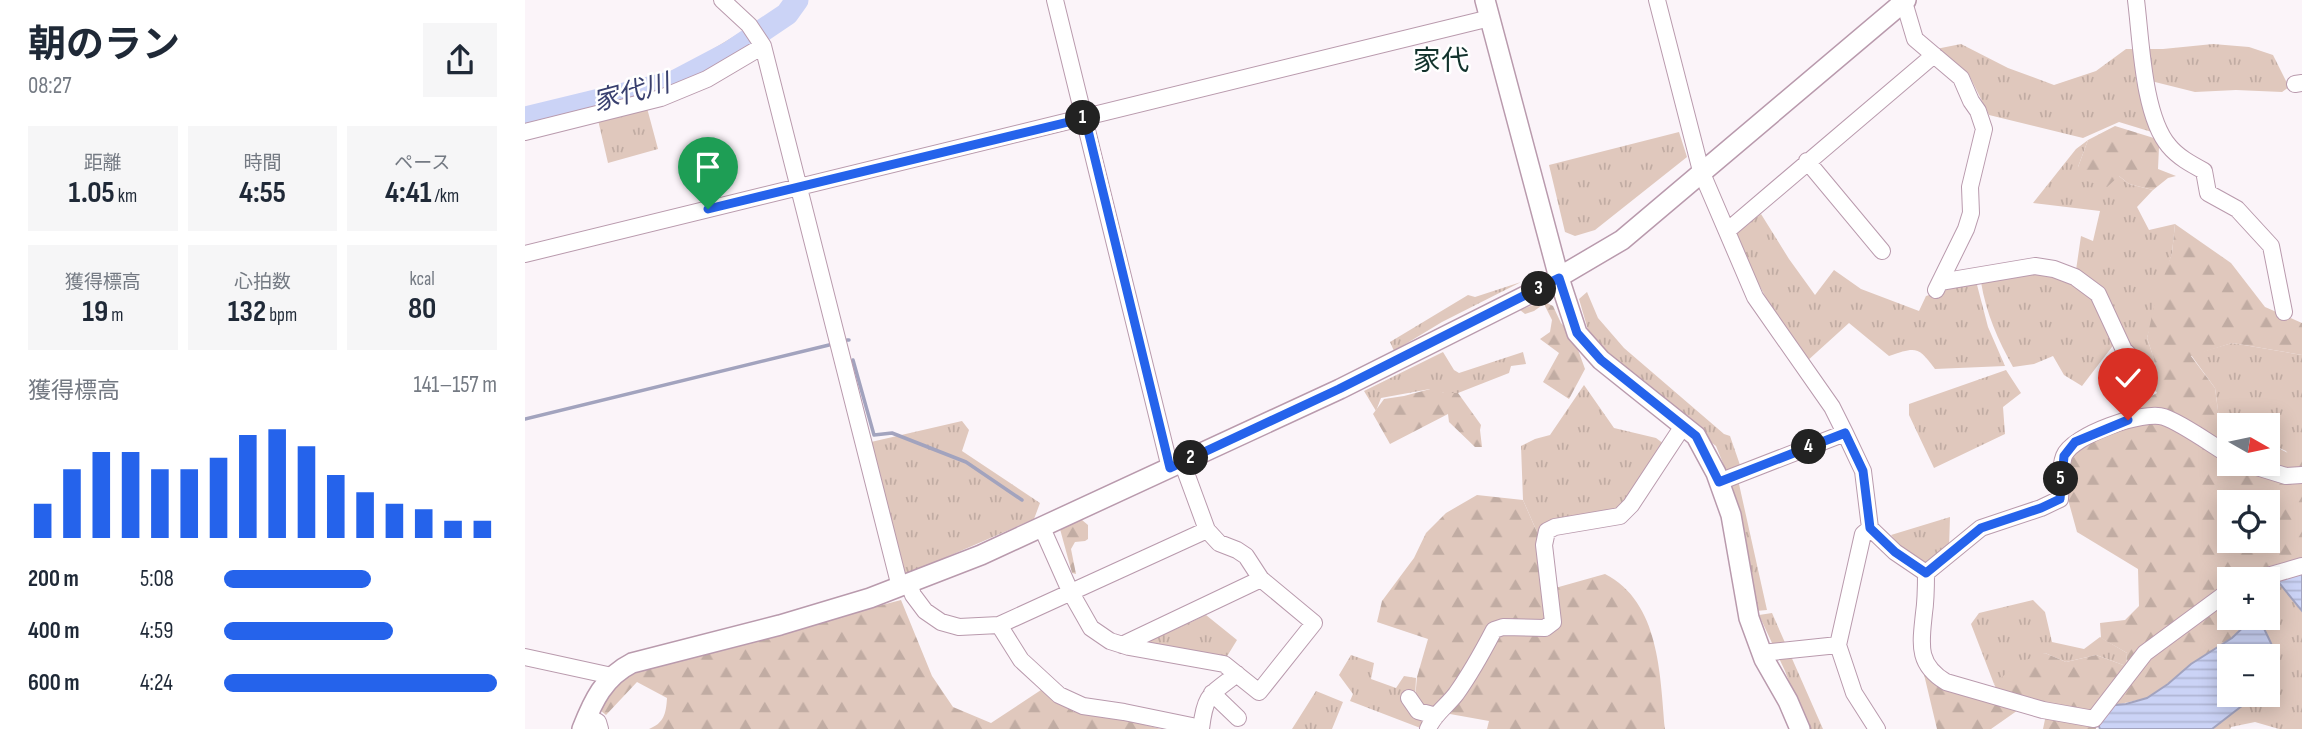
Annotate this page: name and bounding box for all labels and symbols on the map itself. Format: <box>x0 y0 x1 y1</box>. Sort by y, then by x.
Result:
district label: 家代 <box>1413 45 1469 78</box>
water label: 家代川 <box>590 68 676 119</box>
pin: 1 <box>1065 100 1101 136</box>
pin <box>678 137 738 209</box>
pin: 3 <box>1521 272 1557 306</box>
pin <box>2098 348 2158 420</box>
north arrow <box>2217 413 2280 476</box>
pin: 4 <box>1791 430 1827 464</box>
pin: 2 <box>1173 440 1209 476</box>
pin: 5 <box>2043 462 2079 496</box>

